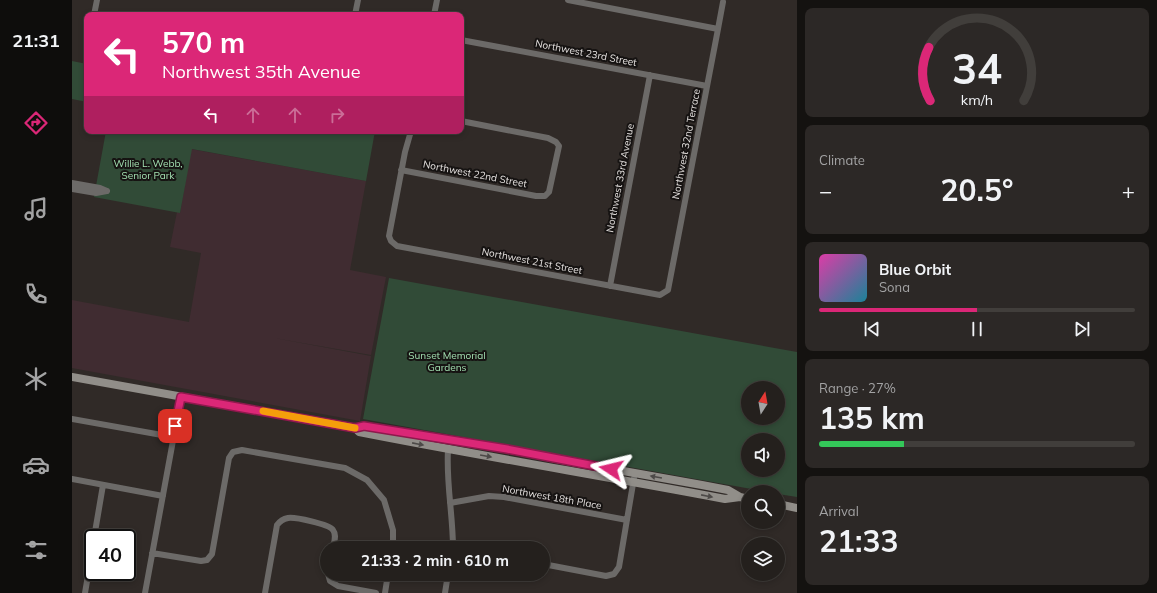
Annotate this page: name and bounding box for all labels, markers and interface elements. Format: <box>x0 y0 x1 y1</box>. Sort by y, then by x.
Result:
text: 570 m <box>162 25 245 60</box>
icon: left <box>96 28 148 80</box>
text: 21:31 <box>12 29 60 52</box>
street label: Northwest 23rd Street <box>534 37 638 69</box>
text: 34 <box>952 41 1002 93</box>
text: Northwest 35th Avenue <box>162 60 360 83</box>
street label: Northwest 32nd Terrace <box>669 88 703 200</box>
text: km/h <box>961 90 993 108</box>
icon: left <box>200 104 222 126</box>
icon: ahead <box>242 104 264 126</box>
icon: ahead <box>284 104 306 126</box>
icon: right <box>326 104 348 126</box>
icon: directions <box>22 109 50 137</box>
street label: Northwest 33rd Avenue <box>603 123 637 233</box>
text: Climate <box>819 152 865 168</box>
park label: Willie L. Webb, Senior Park <box>113 157 183 182</box>
street label: Northwest 22nd Street <box>422 158 529 191</box>
text: 20.5° <box>941 171 1013 209</box>
text: − <box>819 177 832 205</box>
text: + <box>1122 177 1135 205</box>
icon: music <box>22 195 50 223</box>
street label: Northwest 21st Street <box>481 245 584 277</box>
text: Blue Orbit <box>879 260 951 279</box>
text: Sona <box>879 279 910 295</box>
icon: phone <box>22 280 50 308</box>
icon: previous <box>861 318 883 340</box>
icon: pause <box>966 318 988 340</box>
icon: next <box>1071 318 1093 340</box>
park label: Sunset Memorial Gardens <box>408 349 486 374</box>
icon: climate <box>22 365 50 393</box>
text: Range · 27% <box>819 380 896 396</box>
north arrow <box>741 381 785 425</box>
map controls <box>741 381 785 581</box>
text: 135 km <box>819 399 925 437</box>
pin <box>158 409 192 443</box>
icon: arrive <box>164 415 186 437</box>
button: sound <box>741 433 785 477</box>
one-way arrow <box>412 441 425 447</box>
position arrow <box>590 448 632 490</box>
icon: car <box>22 451 50 479</box>
one-way arrow <box>480 454 492 460</box>
one-way arrow <box>650 473 662 479</box>
street label: Northwest 18th Place <box>501 482 603 512</box>
button: search <box>741 485 785 529</box>
one-way arrow <box>701 493 714 499</box>
text: Arrival <box>819 503 859 519</box>
text: 21:33 <box>819 522 898 560</box>
speed limit sign: 40 <box>84 529 136 581</box>
icon: filters <box>22 536 50 564</box>
button: layers <box>741 537 785 581</box>
text: 21:33 · 2 min · 610 m <box>361 551 509 570</box>

